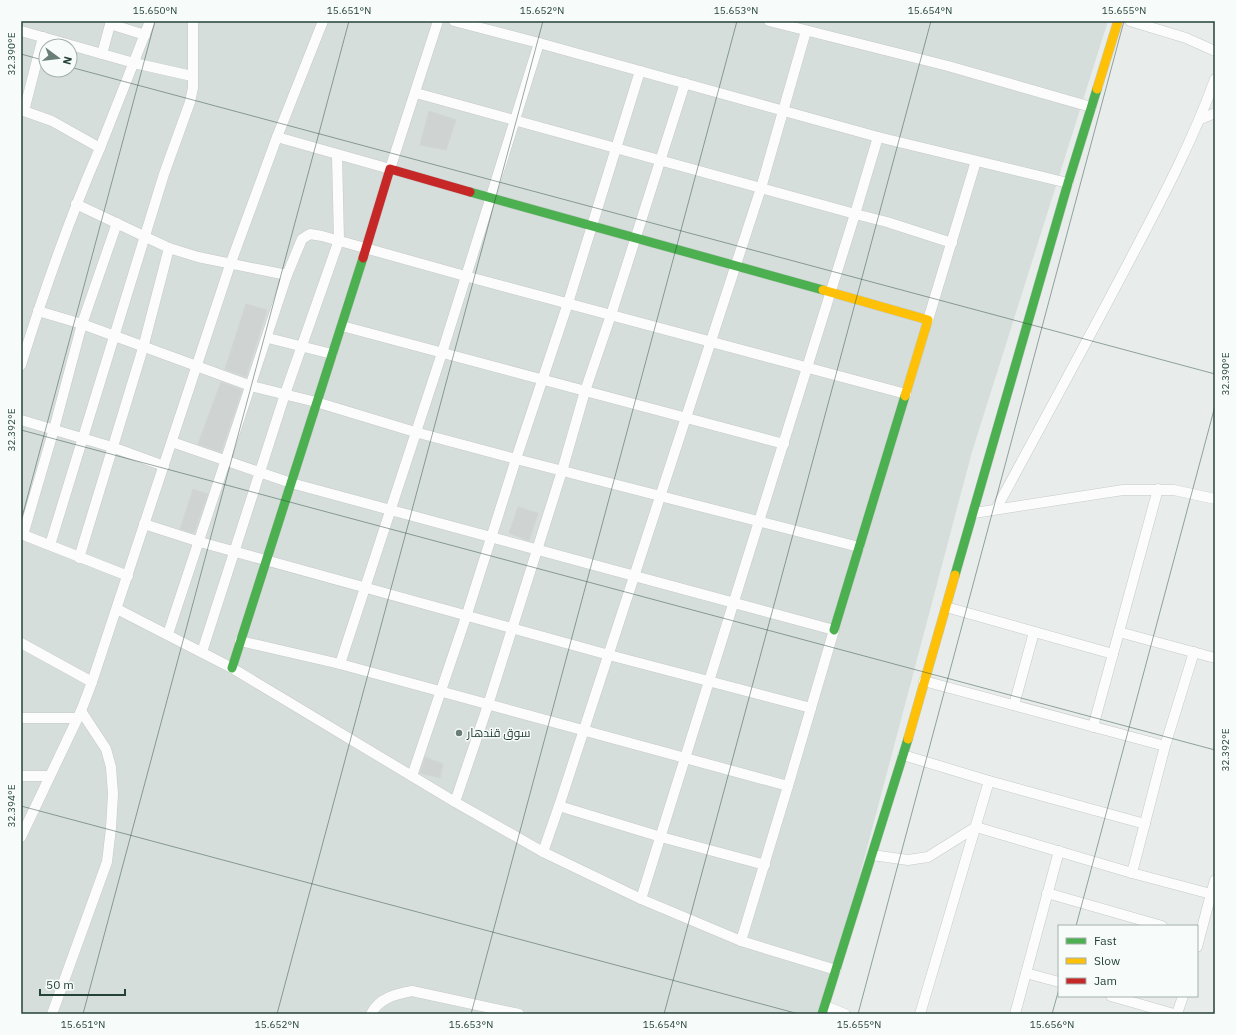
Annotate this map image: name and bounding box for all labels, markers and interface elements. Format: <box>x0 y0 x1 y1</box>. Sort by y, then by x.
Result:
text: 15.650°N <box>133 4 177 17</box>
text: 15.651°N <box>327 4 371 17</box>
text: 15.652°N <box>520 4 564 17</box>
text: 15.653°N <box>714 4 758 17</box>
text: 15.654°N <box>908 4 952 17</box>
text: 15.655°N <box>1102 4 1146 17</box>
text: 32.390°E <box>5 32 18 76</box>
north arrow <box>38 38 78 78</box>
text: N <box>60 55 75 66</box>
text: 32.390°E <box>1219 352 1232 396</box>
text: 32.392°E <box>5 408 18 452</box>
place label: سوق قندهار <box>466 725 531 740</box>
marker: سوق قندهار <box>454 728 464 738</box>
text: 32.392°E <box>1219 728 1232 772</box>
text: 32.394°E <box>5 784 18 828</box>
legend <box>1058 925 1198 997</box>
text: Fast <box>1094 933 1117 948</box>
text: Slow <box>1094 953 1120 968</box>
scale bar <box>40 971 125 997</box>
text: Jam <box>1094 973 1117 988</box>
text: 50 m <box>46 977 74 992</box>
text: 15.651°N <box>61 1018 105 1031</box>
text: 15.652°N <box>255 1018 299 1031</box>
text: 15.653°N <box>449 1018 493 1031</box>
text: 15.654°N <box>643 1018 687 1031</box>
text: 15.655°N <box>837 1018 881 1031</box>
text: 15.656°N <box>1030 1018 1074 1031</box>

